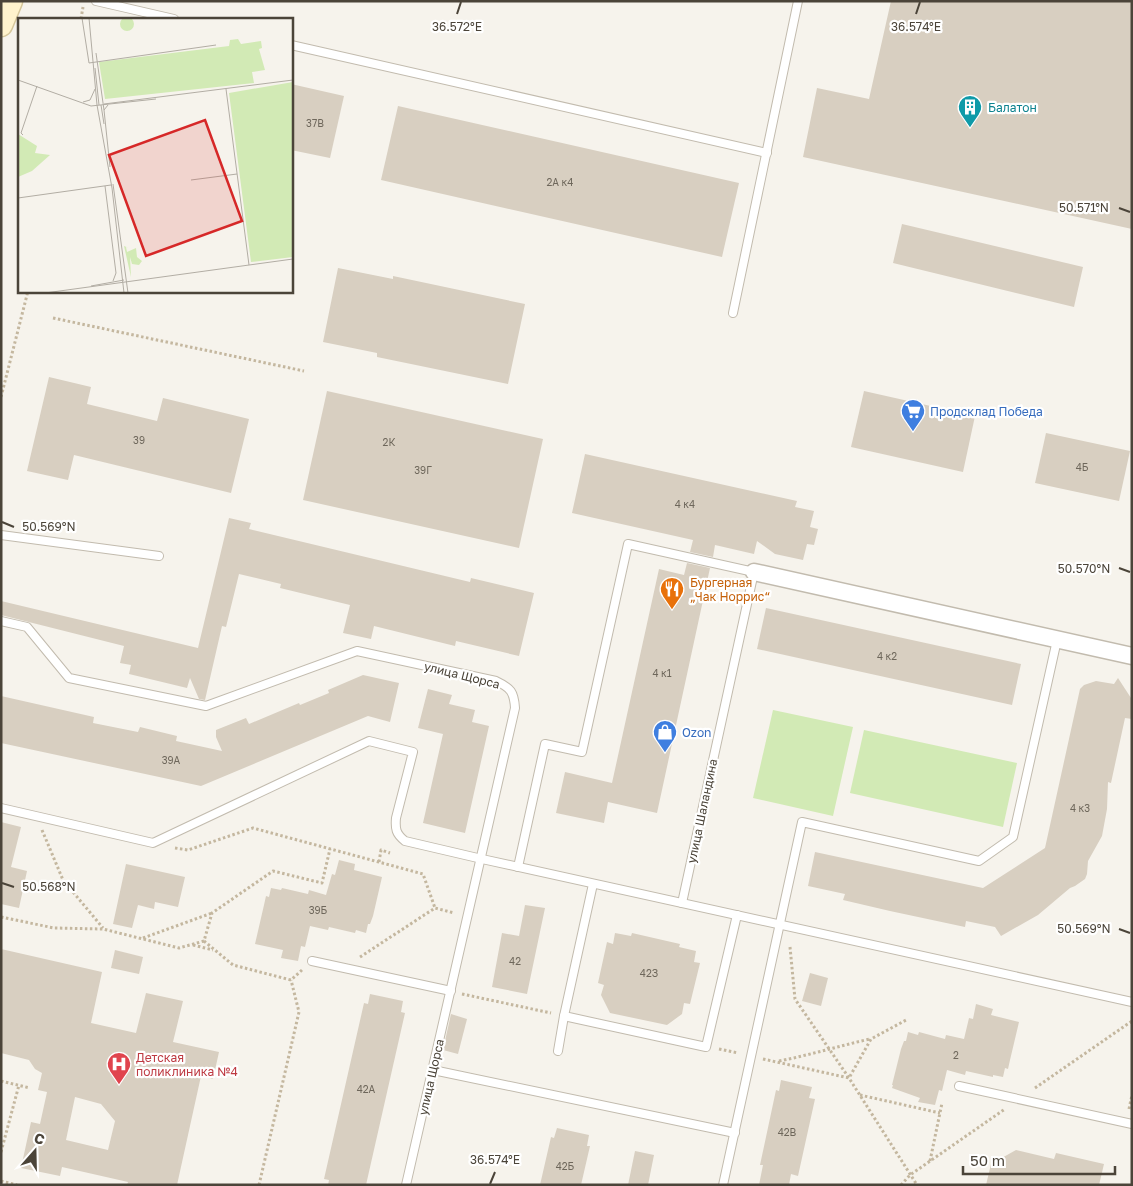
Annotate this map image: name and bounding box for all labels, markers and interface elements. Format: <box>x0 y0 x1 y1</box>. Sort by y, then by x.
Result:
inset map <box>18 18 292 292</box>
text: 36.572°E <box>432 19 482 34</box>
text: 36.574°E <box>891 19 941 34</box>
building icon: Балатон <box>957 94 983 128</box>
place label: Балатон <box>988 100 1037 115</box>
house number: 37В <box>306 117 324 129</box>
house number: 2А к4 <box>547 176 573 188</box>
text: 50.571°N <box>1059 200 1109 215</box>
supermarket icon: Продсклад Победа <box>900 398 926 432</box>
place label: Продсклад Победа <box>930 404 1043 419</box>
house number: 39 <box>133 434 145 446</box>
house number: 2К <box>383 436 395 448</box>
house number: 4Б <box>1076 461 1089 473</box>
house number: 39Г <box>414 464 432 476</box>
house number: 4 к4 <box>675 498 695 510</box>
text: 50.569°N <box>22 519 76 534</box>
text: 50.570°N <box>1058 561 1110 576</box>
place label: Бургерная „Чак Норрис“ <box>690 575 770 604</box>
restaurant icon: Бургерная „Чак Норрис“ <box>659 576 685 610</box>
house number: 4 к2 <box>877 650 897 662</box>
street label: улица Щорса <box>422 658 502 692</box>
house number: 4 к1 <box>652 667 672 679</box>
shop icon: Ozon <box>652 719 678 753</box>
place label: Ozon <box>682 725 711 740</box>
house number: 39А <box>162 754 181 766</box>
street label: улица Шаландина <box>684 757 720 865</box>
house number: 4 к3 <box>1070 802 1090 814</box>
text: 50.568°N <box>22 879 76 894</box>
house number: 39Б <box>309 904 328 916</box>
text: 50.569°N <box>1057 921 1111 936</box>
house number: 42 <box>509 955 521 967</box>
house number: 42З <box>640 967 658 979</box>
street label: улица Щорса <box>415 1037 447 1117</box>
house number: 2 <box>953 1049 959 1061</box>
place label: Детская поликлиника №4 <box>136 1050 238 1079</box>
hospital icon: Детская поликлиника №4 <box>106 1051 132 1085</box>
house number: 42А <box>357 1083 376 1095</box>
north arrow <box>10 1126 60 1176</box>
house number: 42В <box>778 1126 797 1138</box>
text: С <box>32 1129 47 1148</box>
scale bar <box>963 1144 1116 1176</box>
text: 50 m <box>970 1151 1005 1169</box>
text: 36.574°E <box>470 1152 520 1167</box>
house number: 42Б <box>556 1160 575 1172</box>

